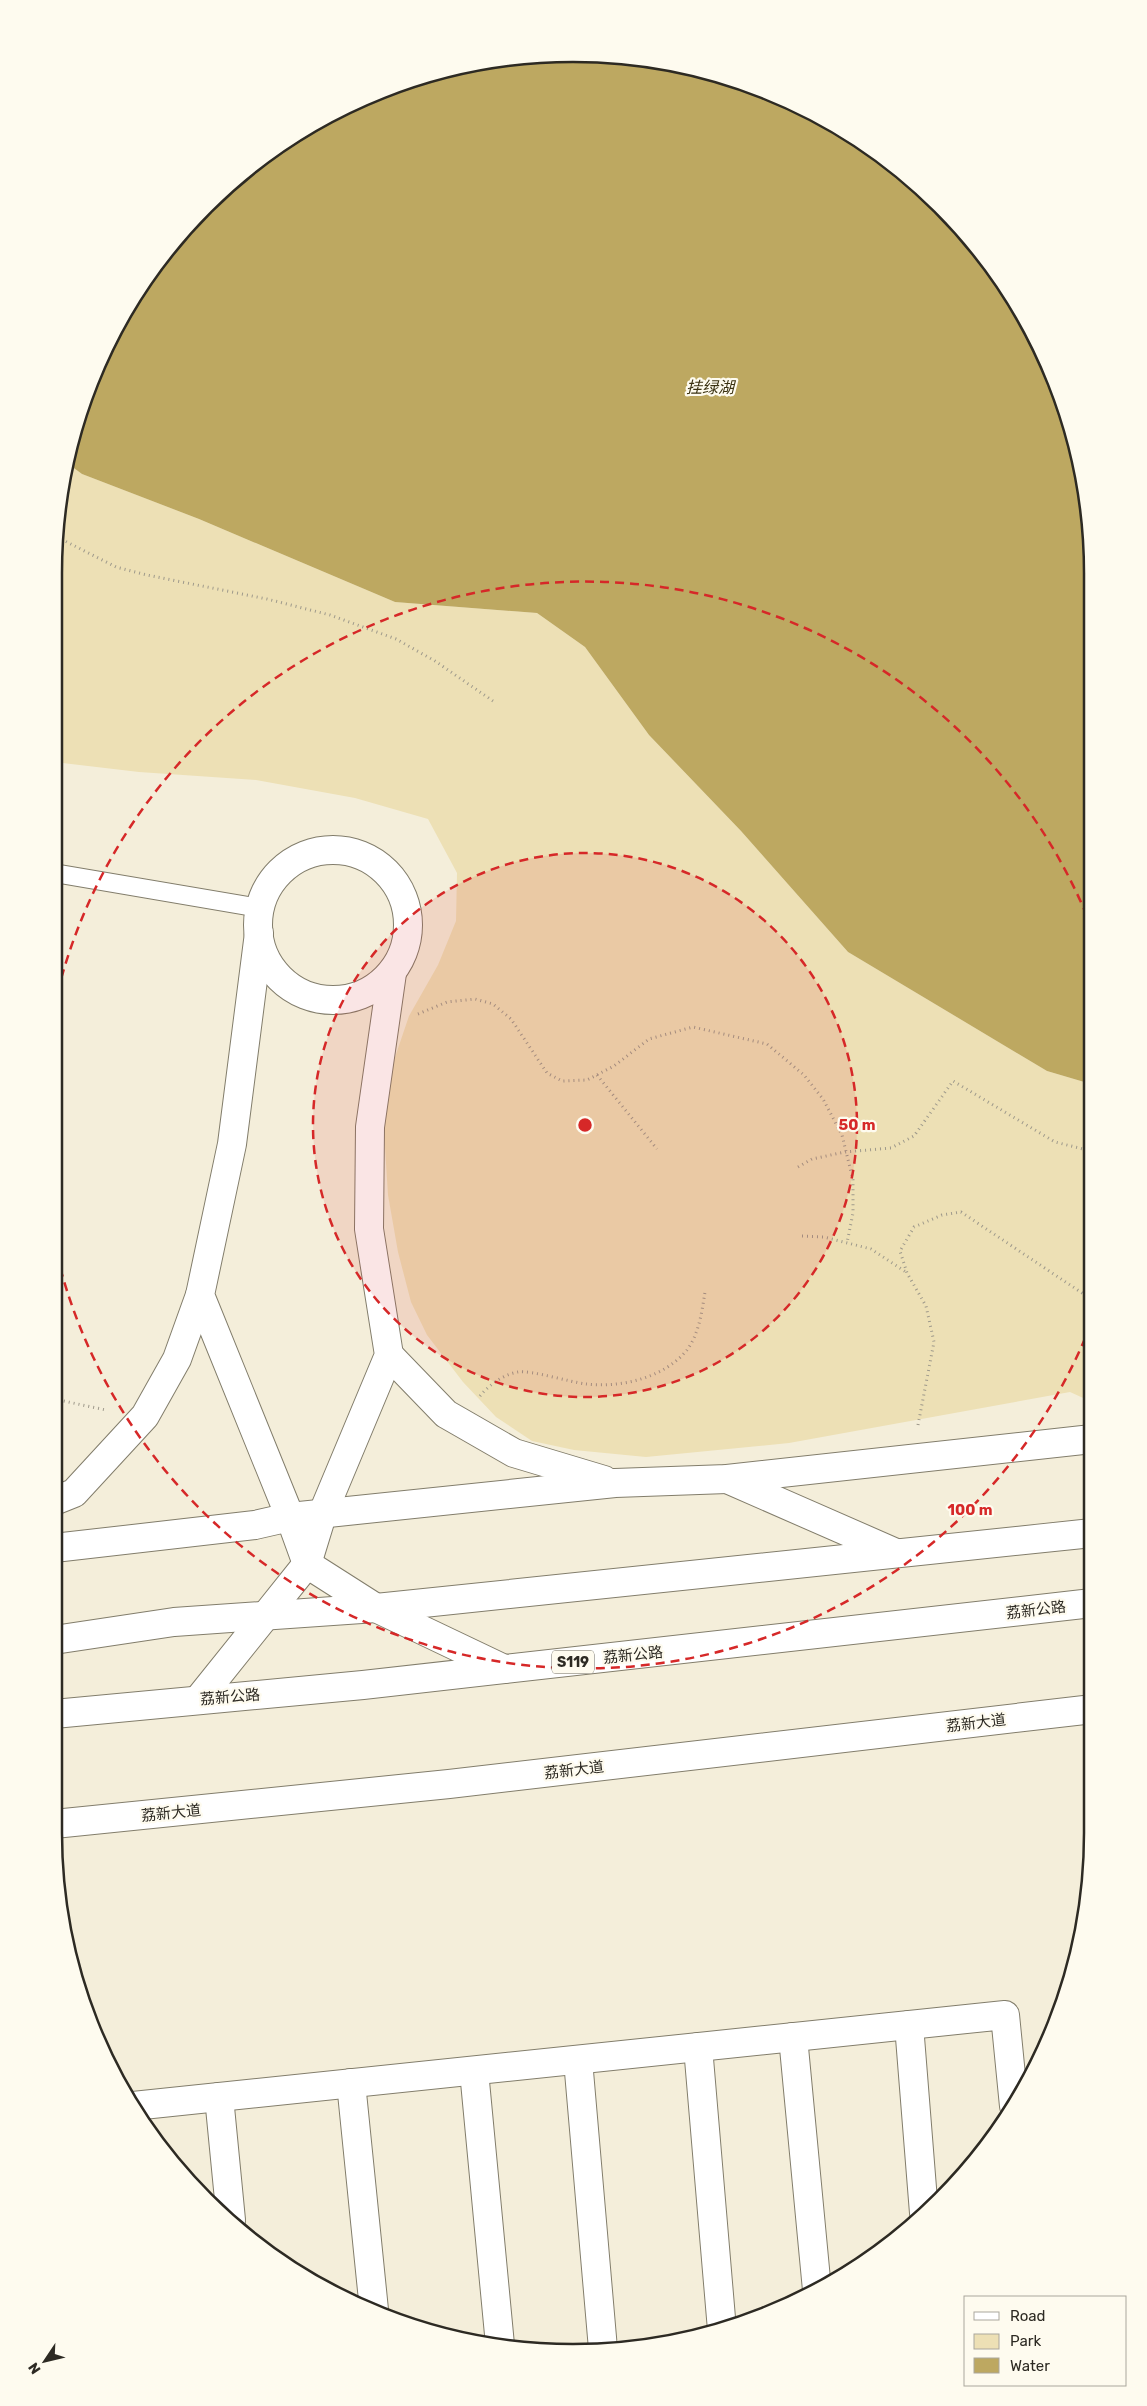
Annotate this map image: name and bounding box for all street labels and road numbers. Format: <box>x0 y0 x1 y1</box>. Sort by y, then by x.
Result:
street label: 荔新公路 <box>1005 1597 1067 1623</box>
street label: 荔新公路 <box>602 1643 664 1667</box>
road number: S119 <box>552 1650 594 1674</box>
street label: 荔新公路 <box>199 1685 261 1709</box>
street label: 荔新大道 <box>945 1710 1007 1736</box>
street label: 荔新大道 <box>543 1757 605 1783</box>
street label: 荔新大道 <box>140 1801 202 1825</box>

